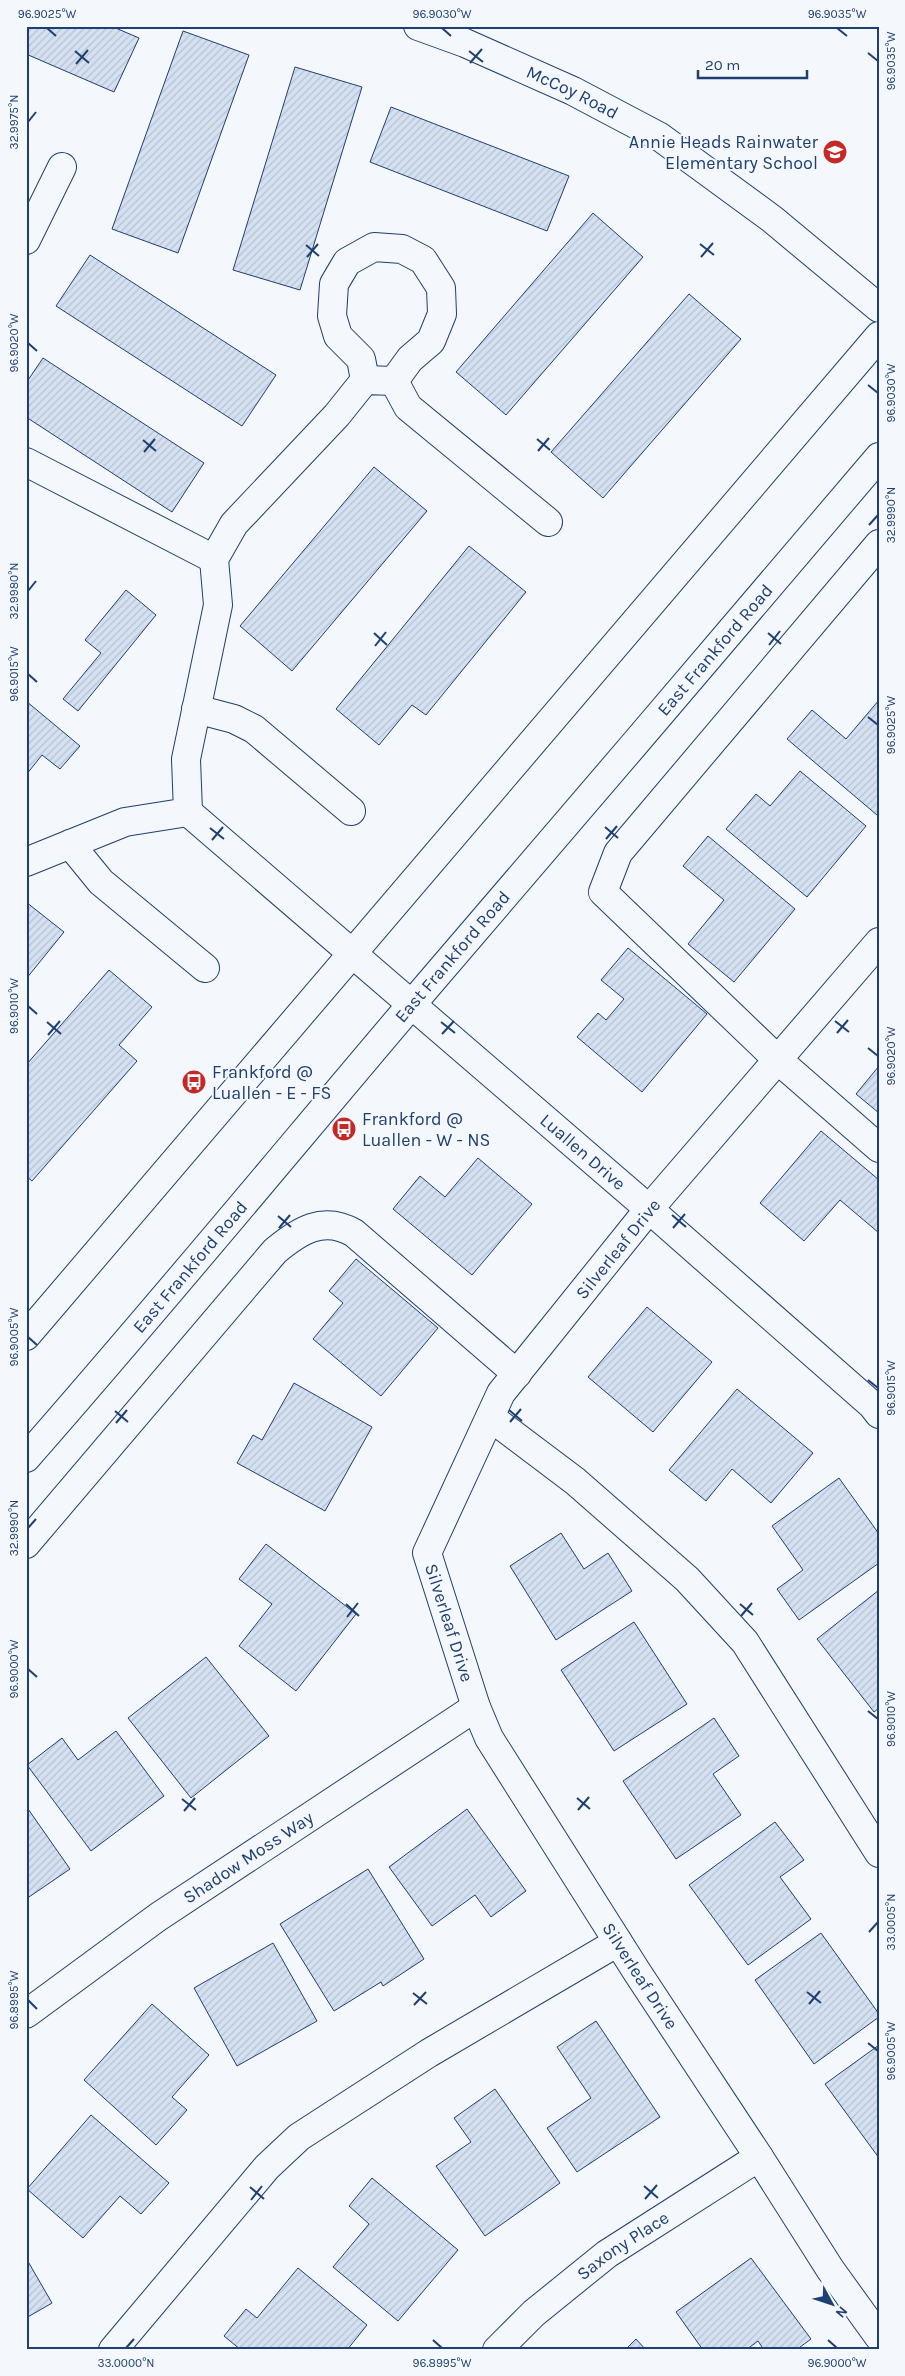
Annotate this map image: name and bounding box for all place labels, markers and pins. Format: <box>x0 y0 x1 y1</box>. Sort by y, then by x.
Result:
place label: Annie Heads Rainwater Elementary School <box>629 131 818 174</box>
school or university icon: Annie Heads Rainwater Elementary School <box>822 139 848 165</box>
place label: Frankford @ Luallen - E - FS <box>212 1061 331 1104</box>
bus stop icon: Frankford @ Luallen - E - FS <box>181 1069 207 1095</box>
place label: Frankford @ Luallen - W - NS <box>362 1108 490 1151</box>
bus stop icon: Frankford @ Luallen - W - NS <box>331 1116 357 1142</box>

